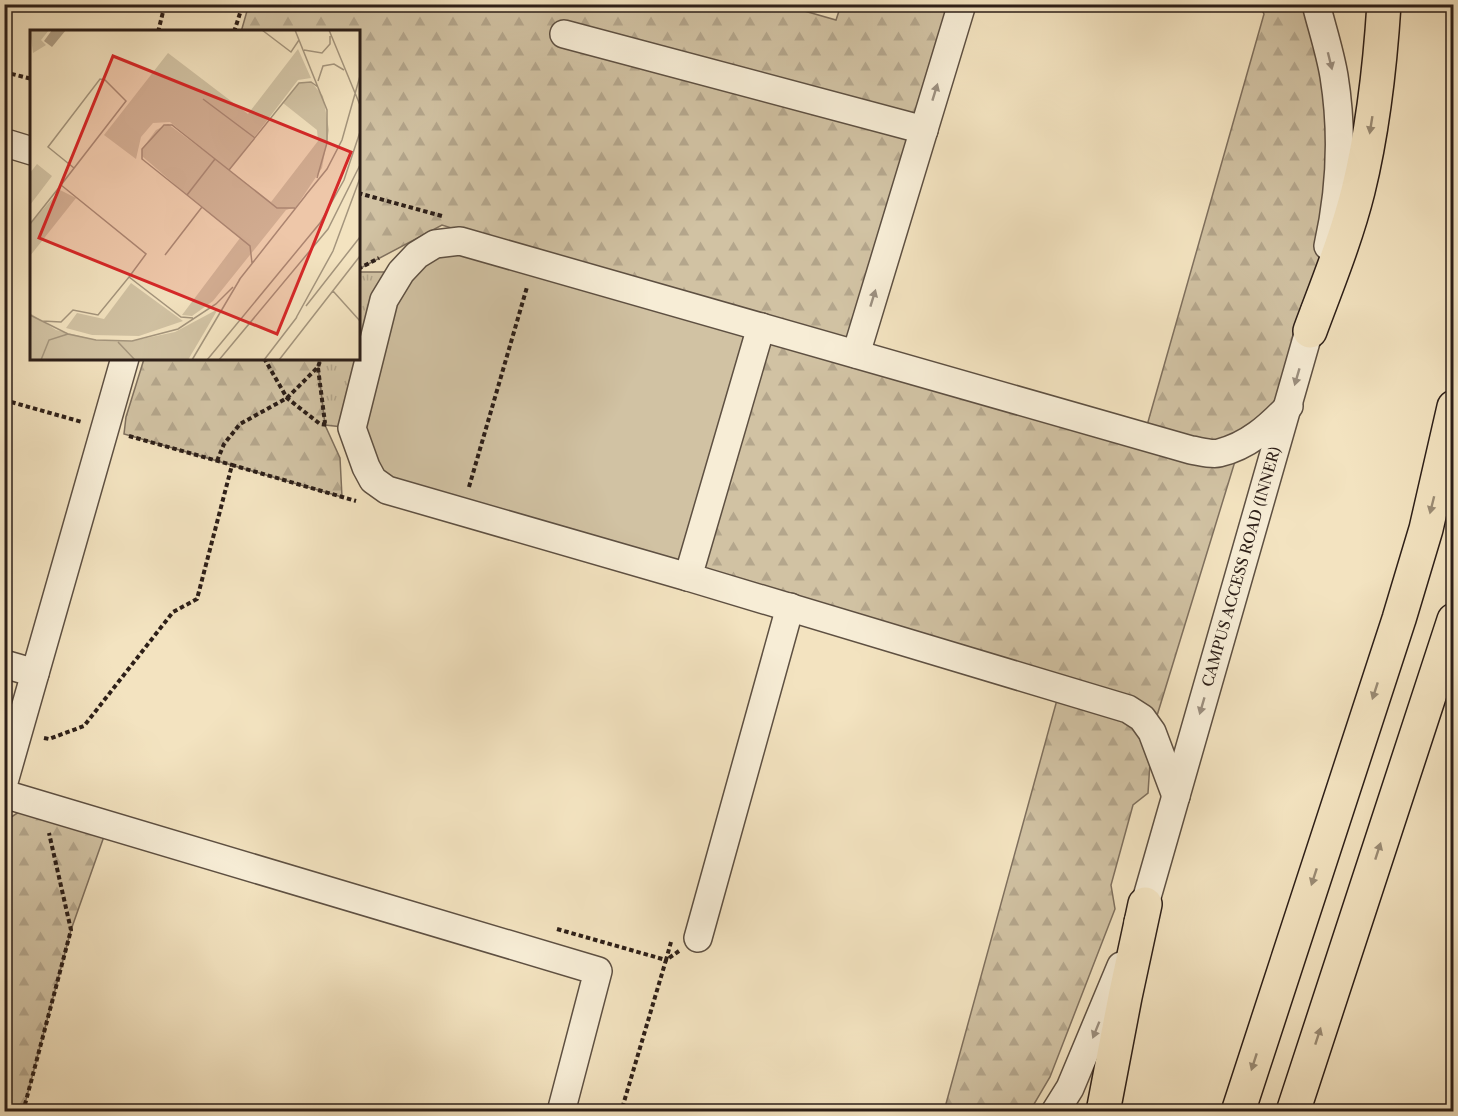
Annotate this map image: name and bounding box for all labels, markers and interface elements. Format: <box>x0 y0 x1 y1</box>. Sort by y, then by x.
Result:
inset map <box>30 30 360 360</box>
one-way arrow <box>1326 52 1336 71</box>
one-way arrow <box>931 83 941 101</box>
one-way arrow <box>1366 116 1375 135</box>
one-way arrow <box>869 289 878 307</box>
one-way arrow <box>1292 368 1301 386</box>
street label: CAMPUS ACCESS ROAD (INNER) <box>1198 444 1284 689</box>
one-way arrow <box>1426 495 1436 514</box>
one-way arrow <box>1370 682 1379 700</box>
one-way arrow <box>1197 697 1206 715</box>
one-way arrow <box>1374 842 1384 860</box>
one-way arrow <box>1309 868 1319 886</box>
one-way arrow <box>1090 1021 1100 1039</box>
one-way arrow <box>1314 1027 1323 1045</box>
one-way arrow <box>1248 1053 1258 1071</box>

